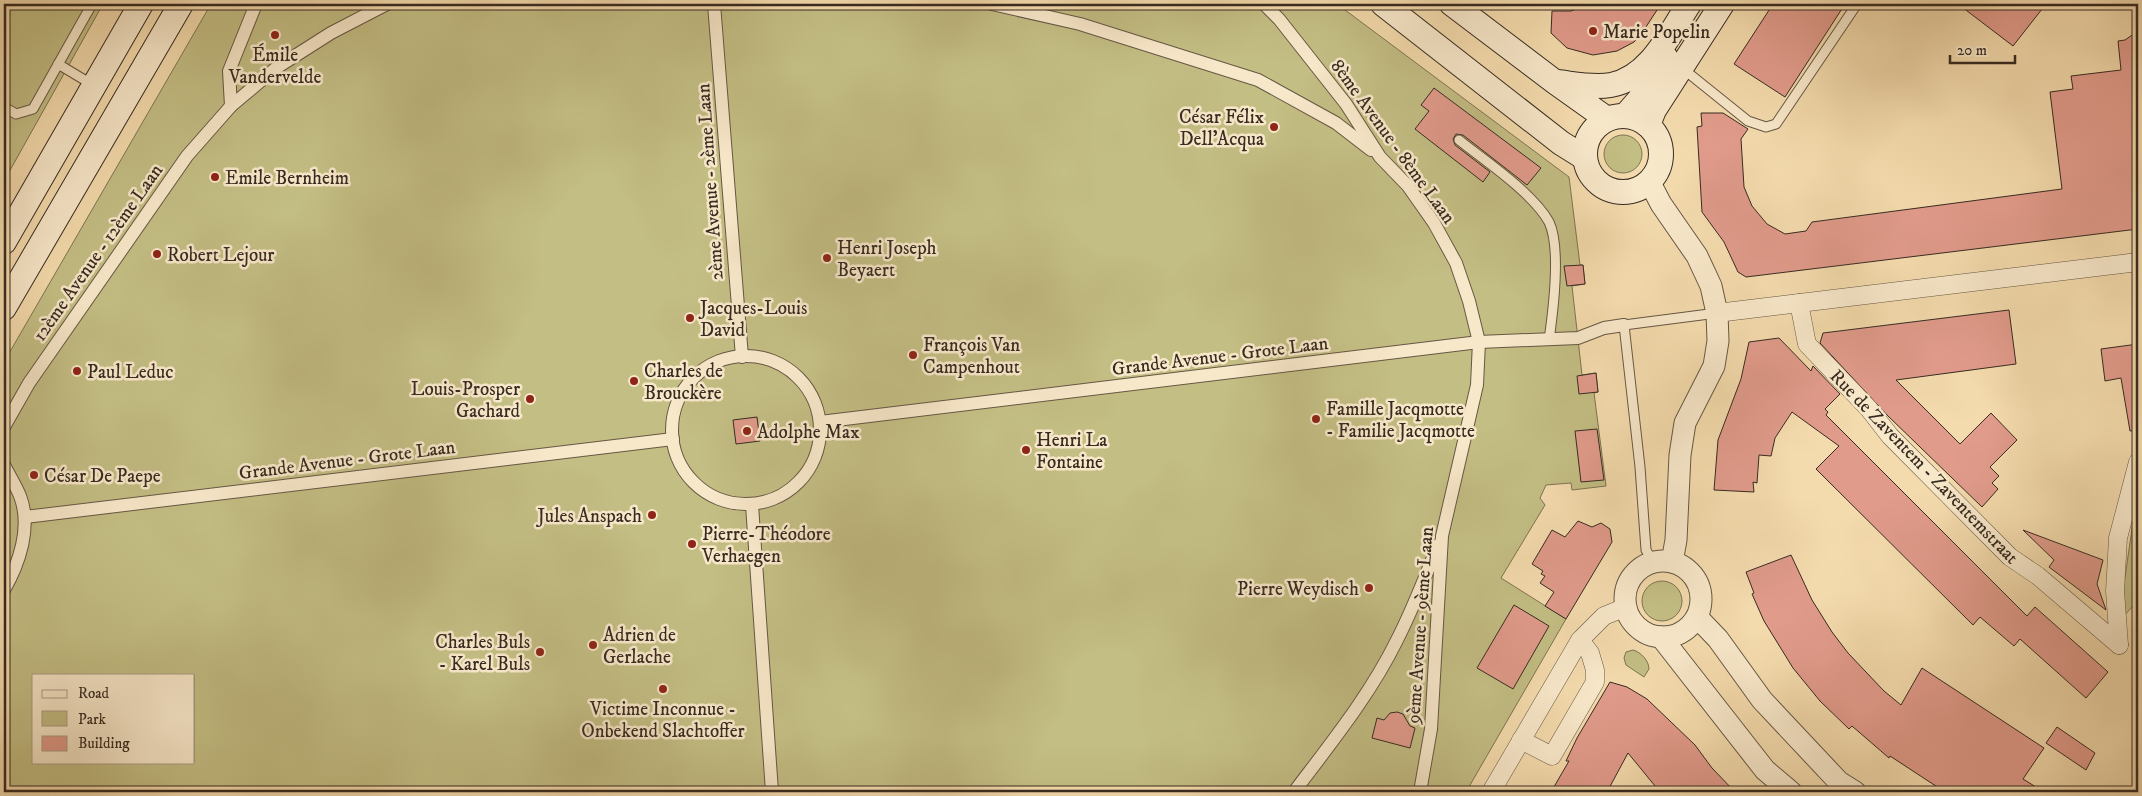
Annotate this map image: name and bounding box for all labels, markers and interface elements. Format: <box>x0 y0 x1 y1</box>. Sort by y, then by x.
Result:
place label: Marie Popelin <box>1603 21 1710 44</box>
marker: Marie Popelin <box>1587 25 1599 37</box>
marker: Émile Vandervelde <box>269 29 281 41</box>
scale bar <box>1950 32 2014 64</box>
text: 20 m <box>1957 41 1987 60</box>
place label: Émile Vandervelde <box>228 43 321 89</box>
street label: 8ème Avenue - 8ème Laan <box>1325 55 1460 229</box>
street label: 2ème Avenue - 2ème Laan <box>692 83 729 281</box>
place label: César Félix Dell'Acqua <box>1179 106 1265 152</box>
marker: César Félix Dell'Acqua <box>1268 121 1280 133</box>
street label: 12ème Avenue - 12ème Laan <box>28 160 168 346</box>
place label: Emile Bernheim <box>225 167 349 190</box>
marker: Emile Bernheim <box>209 171 221 183</box>
place label: Henri Joseph Beyaert <box>837 237 937 282</box>
place label: Robert Lejour <box>167 244 274 267</box>
marker: Robert Lejour <box>151 248 163 260</box>
marker: Henri Joseph Beyaert <box>821 252 833 264</box>
place label: Jacques-Louis David <box>698 297 807 342</box>
marker: Jacques-Louis David <box>684 312 696 324</box>
street label: Grande Avenue - Grote Laan <box>1111 332 1330 381</box>
place label: François Van Campenhout <box>923 334 1020 379</box>
marker: François Van Campenhout <box>907 349 919 361</box>
place label: Charles de Brouckère <box>644 360 723 405</box>
place label: Paul Leduc <box>87 361 173 384</box>
marker: Paul Leduc <box>71 365 83 377</box>
street label: Rue de Zaventem - Zaventemstraat <box>1825 365 2023 569</box>
marker: Charles de Brouckère <box>628 375 640 387</box>
place label: Louis-Prosper Gachard <box>411 378 521 423</box>
marker: Louis-Prosper Gachard <box>524 393 536 405</box>
place label: Famille Jacqmotte - Familie Jacqmotte <box>1326 398 1475 444</box>
marker: Famille Jacqmotte - Familie Jacqmotte <box>1310 413 1322 425</box>
place label: Adolphe Max <box>757 421 860 444</box>
marker: Adolphe Max <box>741 425 753 437</box>
place label: Henri La Fontaine <box>1036 429 1107 474</box>
street label: Grande Avenue - Grote Laan <box>238 436 457 485</box>
marker: Henri La Fontaine <box>1020 444 1032 456</box>
place label: César De Paepe <box>44 465 161 488</box>
marker: César De Paepe <box>28 469 40 481</box>
place label: Jules Anspach <box>536 505 642 528</box>
marker: Jules Anspach <box>646 509 658 521</box>
place label: Pierre-Théodore Verhaegen <box>701 523 831 568</box>
street label: 9ème Avenue - 9ème Laan <box>1402 526 1439 725</box>
marker: Pierre-Théodore Verhaegen <box>686 538 698 550</box>
place label: Pierre Weydisch <box>1237 578 1359 601</box>
marker: Pierre Weydisch <box>1363 582 1375 594</box>
place label: Adrien de Gerlache <box>603 624 676 669</box>
place label: Charles Buls - Karel Buls <box>435 631 530 676</box>
marker: Adrien de Gerlache <box>587 639 599 651</box>
marker: Charles Buls - Karel Buls <box>534 646 546 658</box>
legend <box>32 674 195 764</box>
marker: Victime Inconnue - Onbekend Slachtoffer <box>657 683 669 695</box>
text: Road <box>78 684 110 703</box>
place label: Victime Inconnue - Onbekend Slachtoffer <box>581 698 745 743</box>
text: Park <box>78 710 107 729</box>
text: Building <box>78 734 130 753</box>

